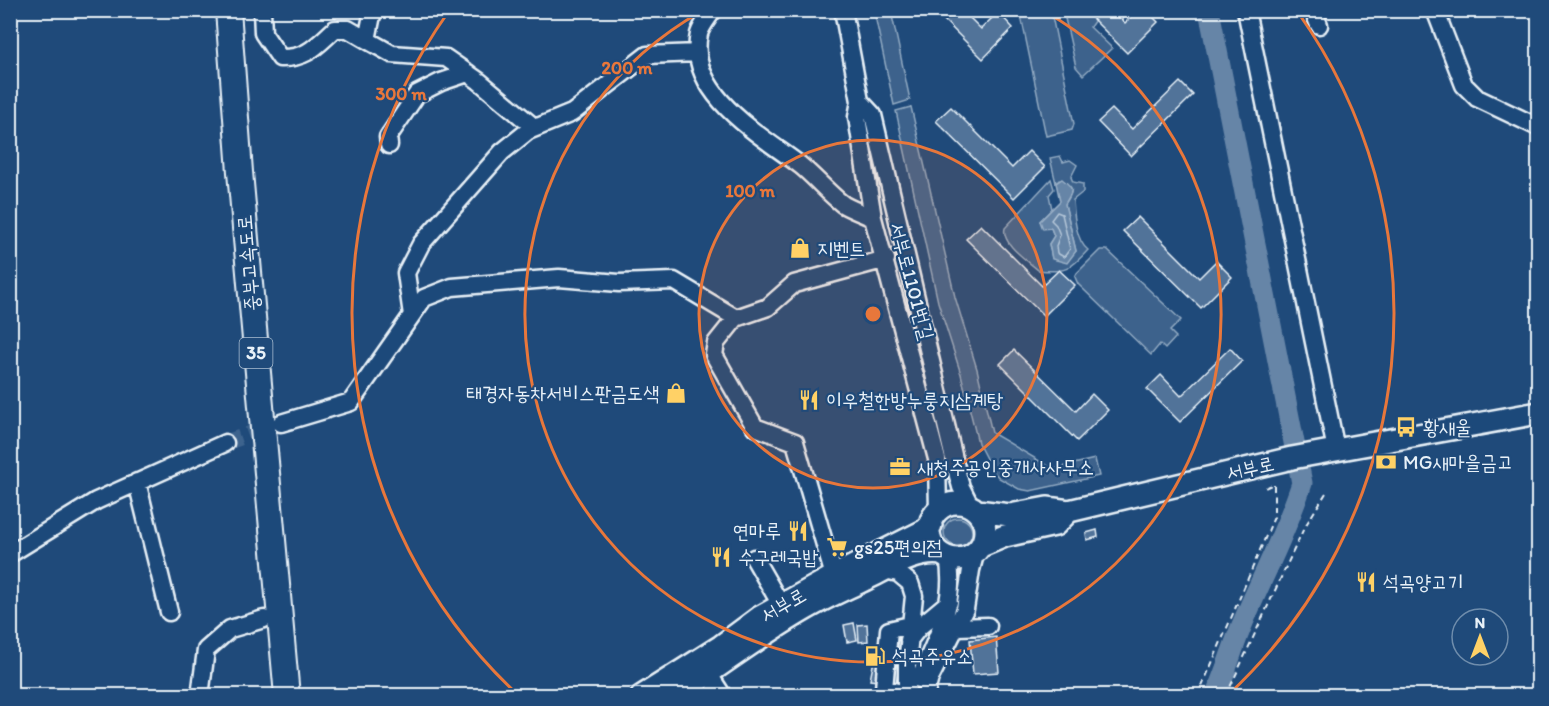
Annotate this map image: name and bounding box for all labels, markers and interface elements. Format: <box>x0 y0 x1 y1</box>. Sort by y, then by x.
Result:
text: 200 m <box>602 57 653 79</box>
text: 300 m <box>375 83 427 105</box>
text: 100 m <box>725 180 776 202</box>
street label: 중부고속도로 <box>232 214 264 312</box>
street label: 서부로1101번길 <box>885 220 939 342</box>
shop icon: 지벤트 <box>788 236 812 260</box>
place label: 지벤트 <box>817 236 865 260</box>
centre of rings <box>863 304 883 324</box>
road number: 35 <box>240 338 272 368</box>
place label: 태경자동차서비스판금도색 <box>466 381 659 405</box>
shop icon: 태경자동차서비스판금도색 <box>664 381 688 405</box>
restaurant icon: 이우철한방누룽지삼계탕 <box>797 388 821 412</box>
place label: 이우철한방누룽지삼계탕 <box>826 388 1003 412</box>
bus stop icon: 황새울 <box>1394 415 1418 439</box>
place label: 황새울 <box>1423 415 1471 439</box>
bank icon: MG새마을금고 <box>1374 450 1398 474</box>
place label: MG새마을금고 <box>1403 450 1513 474</box>
street label: 서부로 <box>1224 451 1276 485</box>
office icon: 새청주공인중개사사무소 <box>888 455 912 479</box>
place label: 새청주공인중개사사무소 <box>917 455 1094 479</box>
place label: 연마루 <box>733 519 781 543</box>
restaurant icon: 연마루 <box>786 519 810 543</box>
supermarket icon: gs25편의점 <box>825 535 849 559</box>
place label: gs25편의점 <box>854 535 942 559</box>
restaurant icon: 수구레국밥 <box>709 545 733 569</box>
place label: 수구레국밥 <box>738 545 818 569</box>
restaurant icon: 석곡양고기 <box>1354 570 1378 594</box>
place label: 석곡양고기 <box>1383 570 1463 594</box>
street label: 서부로 <box>756 583 810 627</box>
north arrow <box>1450 607 1510 667</box>
text: N <box>1475 613 1485 632</box>
fuel station icon: 석곡주유소 <box>863 644 887 668</box>
place label: 석곡주유소 <box>892 644 972 668</box>

